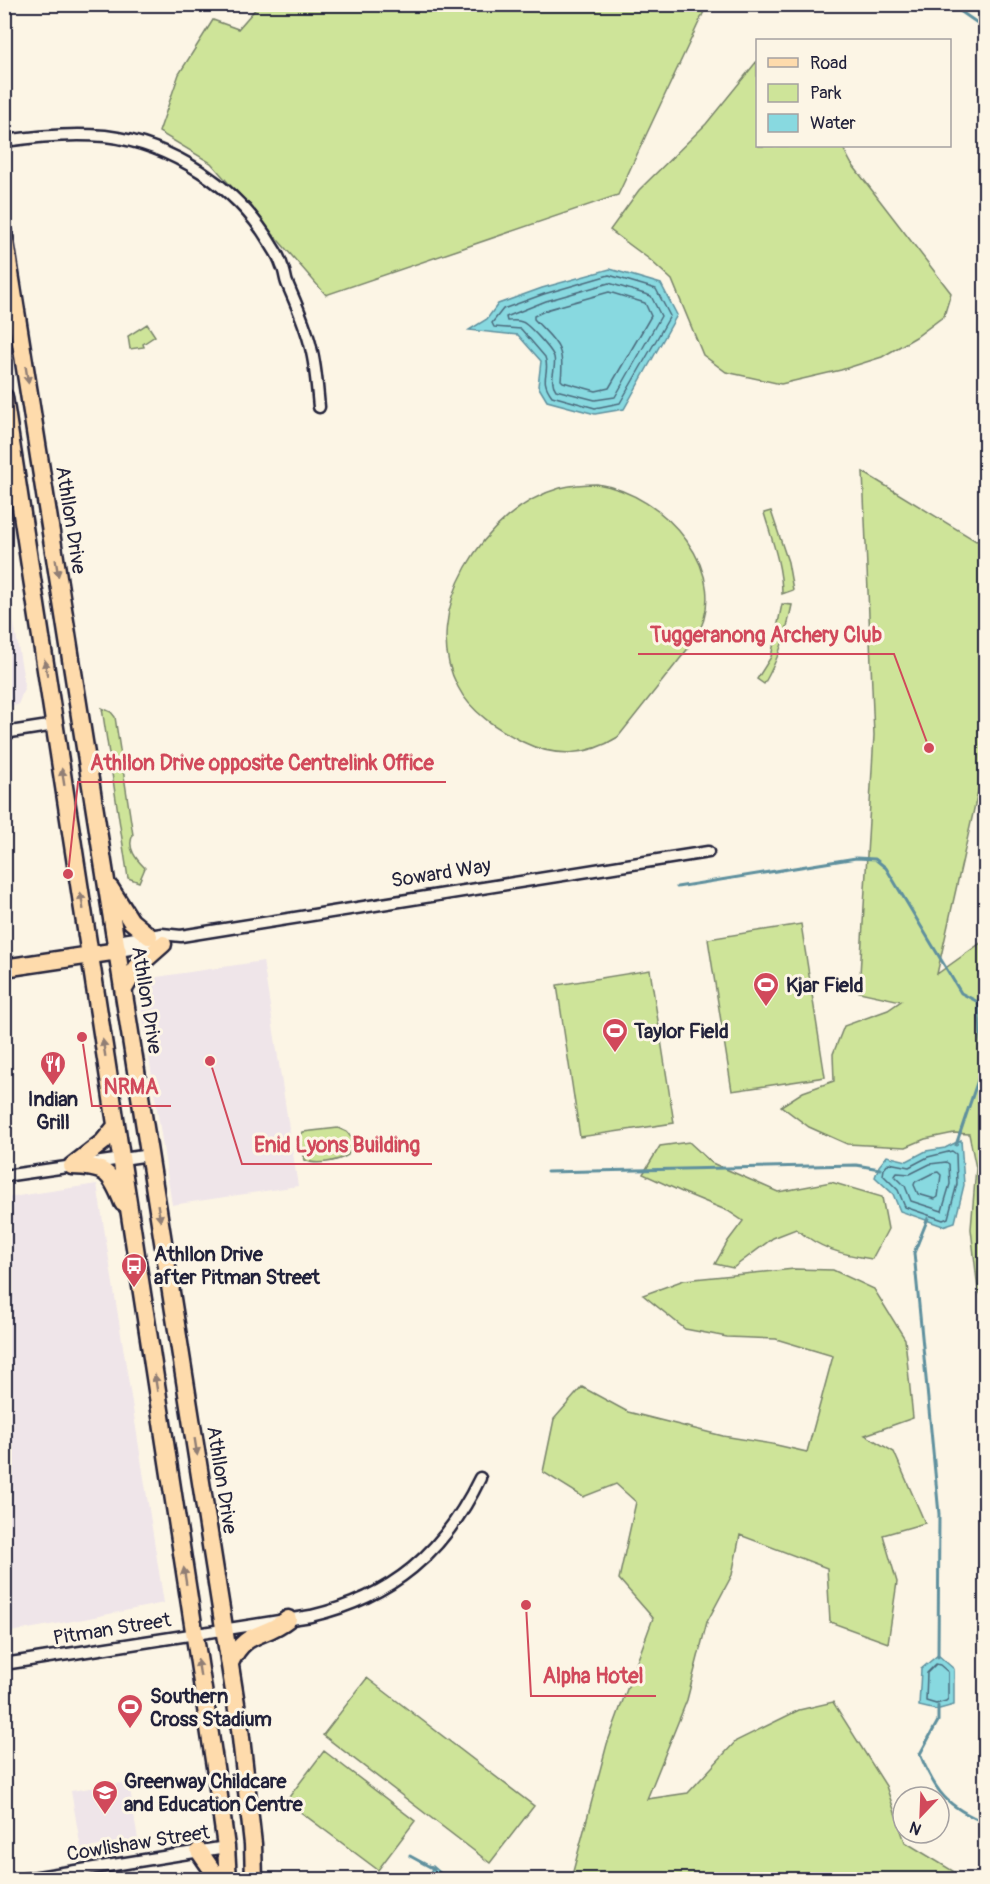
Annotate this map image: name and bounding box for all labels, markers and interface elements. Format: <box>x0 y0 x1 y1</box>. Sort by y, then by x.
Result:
legend <box>756 39 951 147</box>
text: Road <box>810 52 847 75</box>
text: Park <box>810 82 842 105</box>
text: Water <box>810 112 856 135</box>
one-way arrow <box>22 366 31 385</box>
street label: Athllon Drive <box>50 464 92 576</box>
one-way arrow <box>53 559 62 578</box>
callout: Tuggeranong Archery Club <box>638 615 894 654</box>
text: Tuggeranong Archery Club <box>649 622 882 649</box>
one-way arrow <box>41 658 50 677</box>
callout: Athllon Drive opposite Centrelink Office <box>78 743 446 782</box>
text: Athllon Drive opposite Centrelink Office <box>90 750 435 777</box>
one-way arrow <box>58 768 67 787</box>
street label: Soward Way <box>389 853 493 893</box>
one-way arrow <box>77 891 86 910</box>
street label: Athllon Drive <box>126 944 168 1056</box>
sports icon: Kjar Field <box>751 970 781 1008</box>
place label: Kjar Field <box>786 973 863 998</box>
sports icon: Taylor Field <box>600 1016 630 1054</box>
place label: Taylor Field <box>633 1019 729 1044</box>
one-way arrow <box>100 1038 109 1057</box>
restaurant icon: Indian Grill <box>38 1049 68 1087</box>
callout: NRMA <box>92 1067 171 1106</box>
text: NRMA <box>103 1074 159 1101</box>
place label: Indian Grill <box>28 1087 78 1135</box>
callout: Enid Lyons Building <box>242 1125 432 1164</box>
text: Enid Lyons Building <box>254 1132 420 1159</box>
one-way arrow <box>155 1204 164 1223</box>
place label: Athllon Drive after Pitman Street <box>154 1242 321 1290</box>
bus stop icon: Athllon Drive after Pitman Street <box>119 1251 149 1289</box>
one-way arrow <box>151 1374 160 1393</box>
street label: Athllon Drive <box>201 1424 243 1536</box>
one-way arrow <box>192 1438 201 1457</box>
one-way arrow <box>181 1567 190 1586</box>
street label: Pitman Street <box>51 1607 174 1651</box>
callout: Alpha Hotel <box>531 1657 656 1696</box>
one-way arrow <box>195 1658 204 1677</box>
text: Alpha Hotel <box>542 1663 644 1690</box>
place label: Southern Cross Stadium <box>150 1684 272 1732</box>
sports icon: Southern Cross Stadium <box>115 1692 145 1730</box>
place label: Greenway Childcare and Education Centre <box>124 1769 304 1817</box>
school or university icon: Greenway Childcare and Education Centre <box>90 1778 120 1816</box>
north arrow <box>891 1785 951 1845</box>
text: N <box>906 1816 924 1839</box>
street label: Cowlishaw Street <box>65 1819 212 1867</box>

